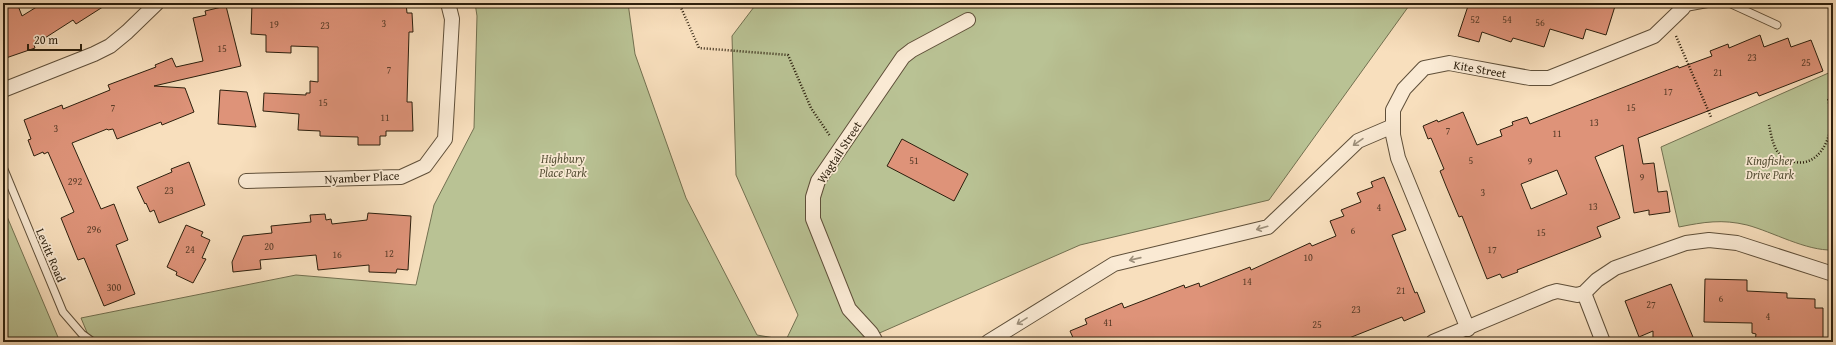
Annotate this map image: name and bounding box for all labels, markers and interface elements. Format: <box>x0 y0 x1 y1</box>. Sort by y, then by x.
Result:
house number: 52 <box>1470 12 1480 27</box>
house number: 54 <box>1502 12 1512 27</box>
house number: 56 <box>1535 15 1545 30</box>
house number: 3 <box>382 16 387 31</box>
house number: 19 <box>269 17 279 32</box>
house number: 23 <box>320 18 330 33</box>
scale bar <box>28 26 81 52</box>
text: 20 m <box>34 31 58 48</box>
house number: 15 <box>217 41 227 56</box>
house number: 23 <box>1747 50 1757 65</box>
house number: 25 <box>1801 55 1811 70</box>
street label: Kite Street <box>1452 56 1508 82</box>
house number: 7 <box>387 62 392 77</box>
house number: 21 <box>1713 65 1723 80</box>
house number: 17 <box>1663 84 1673 99</box>
house number: 15 <box>318 95 328 110</box>
house number: 7 <box>111 100 116 115</box>
house number: 15 <box>1626 100 1636 115</box>
house number: 11 <box>380 110 390 125</box>
house number: 13 <box>1589 115 1599 130</box>
street label: Wagtail Street <box>813 117 866 186</box>
house number: 3 <box>54 121 59 136</box>
house number: 7 <box>1446 123 1451 138</box>
house number: 11 <box>1552 126 1562 141</box>
one-way arrow <box>1352 139 1364 147</box>
park label: Highbury Place Park <box>538 150 587 181</box>
park label: Kingfisher Drive Park <box>1745 152 1795 183</box>
house number: 51 <box>909 153 919 168</box>
house number: 5 <box>1469 153 1474 168</box>
house number: 9 <box>1528 154 1533 169</box>
street label: Nyamber Place <box>324 167 400 187</box>
house number: 9 <box>1640 170 1645 185</box>
house number: 292 <box>68 174 82 189</box>
house number: 23 <box>164 183 174 198</box>
house number: 3 <box>1481 185 1486 200</box>
house number: 13 <box>1588 199 1598 214</box>
house number: 4 <box>1377 200 1382 215</box>
house number: 296 <box>87 222 101 237</box>
house number: 6 <box>1351 223 1356 238</box>
street label: Levitt Road <box>32 225 70 285</box>
one-way arrow <box>1255 225 1268 232</box>
house number: 15 <box>1536 225 1546 240</box>
house number: 20 <box>264 239 274 254</box>
house number: 24 <box>185 242 195 257</box>
house number: 17 <box>1487 242 1497 257</box>
house number: 12 <box>384 246 394 261</box>
house number: 16 <box>332 247 342 262</box>
house number: 10 <box>1303 250 1313 265</box>
one-way arrow <box>1129 255 1142 263</box>
house number: 14 <box>1242 274 1252 289</box>
house number: 300 <box>107 280 121 295</box>
house number: 21 <box>1396 283 1406 298</box>
house number: 6 <box>1719 291 1724 306</box>
house number: 27 <box>1646 297 1656 312</box>
house number: 23 <box>1351 302 1361 317</box>
house number: 4 <box>1766 309 1771 324</box>
house number: 41 <box>1103 315 1113 330</box>
one-way arrow <box>1016 317 1028 325</box>
house number: 25 <box>1312 317 1322 332</box>

